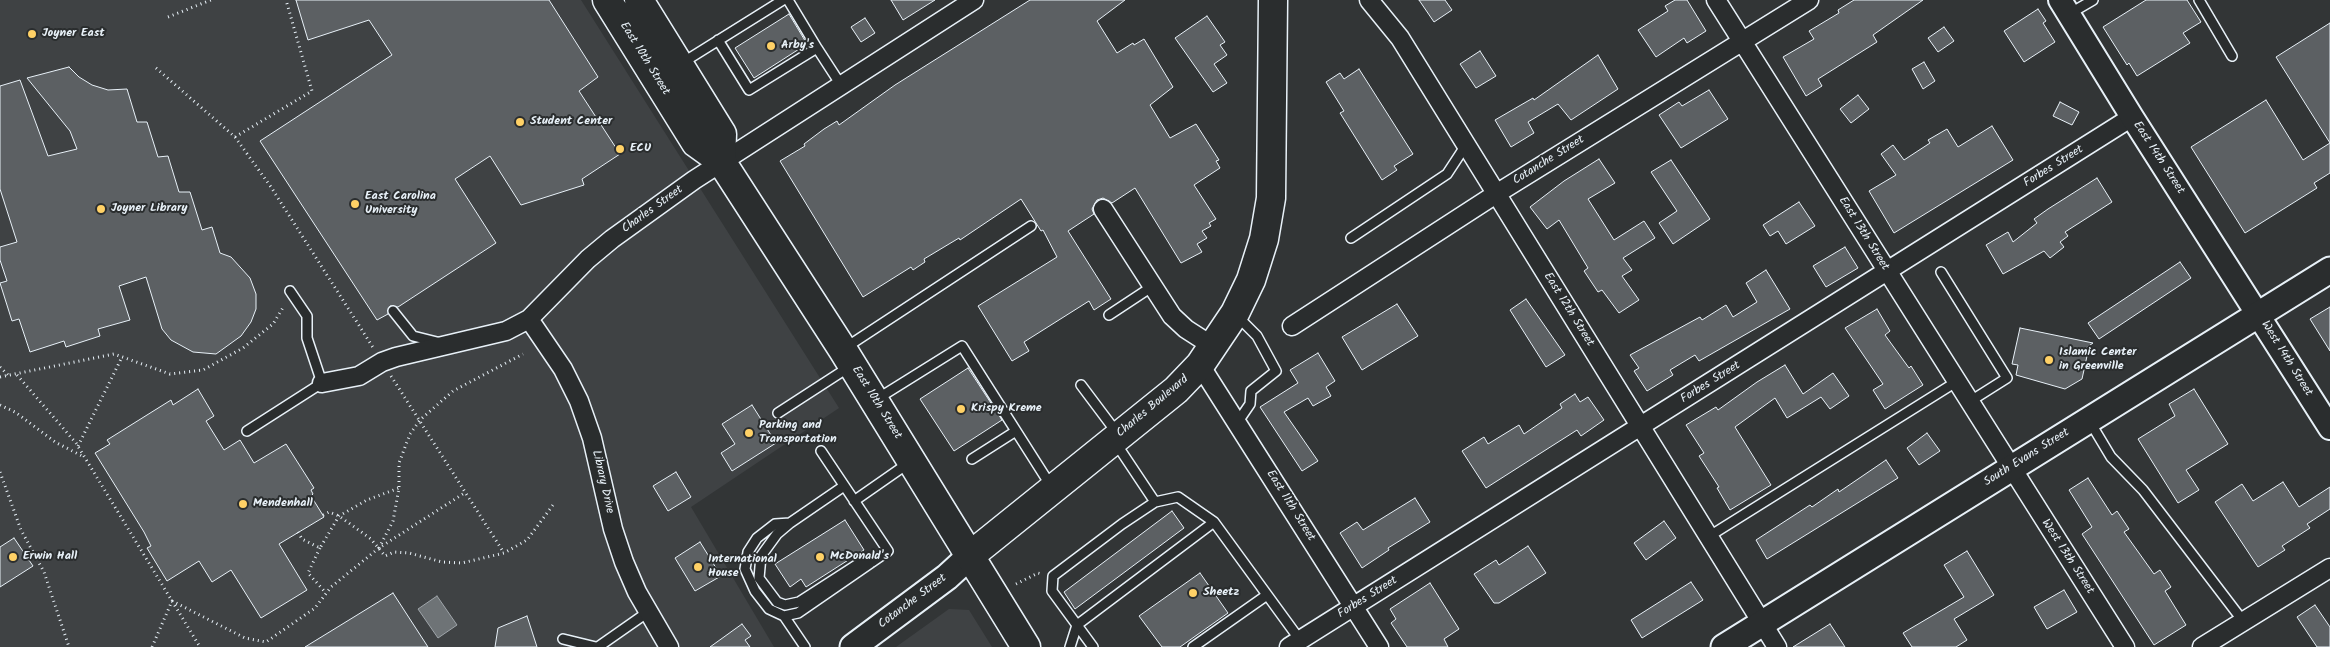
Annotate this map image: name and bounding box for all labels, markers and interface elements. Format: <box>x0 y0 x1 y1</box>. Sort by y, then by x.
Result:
street label: East 10th Street <box>616 20 672 98</box>
place label: Joyner East <box>42 27 105 41</box>
marker: Joyner East <box>26 28 38 40</box>
place label: Arby's <box>781 39 814 53</box>
marker: Arby's <box>765 40 777 52</box>
place label: Student Center <box>530 115 612 129</box>
marker: Student Center <box>514 116 526 128</box>
street label: East 14th Street <box>2129 119 2187 197</box>
street label: Cotanche Street <box>1511 133 1587 189</box>
place label: ECU <box>630 142 651 156</box>
marker: ECU <box>614 143 626 155</box>
street label: Forbes Street <box>2021 143 2087 191</box>
street label: Charles Street <box>620 183 686 237</box>
place label: East Carolina University <box>365 190 436 218</box>
street label: East 13th Street <box>1835 195 1891 273</box>
marker: East Carolina University <box>349 198 361 210</box>
place label: Joyner Library <box>111 202 188 216</box>
marker: Joyner Library <box>95 203 107 215</box>
street label: East 12th Street <box>1540 270 1596 350</box>
street label: West 14th Street <box>2257 319 2315 399</box>
place label: Islamic Center in Greenville <box>2059 346 2137 374</box>
marker: Islamic Center in Greenville <box>2043 354 2055 366</box>
street label: Forbes Street <box>1678 359 1744 407</box>
street label: East 10th Street <box>848 364 904 442</box>
street label: Charles Boulevard <box>1114 373 1192 441</box>
place label: Krispy Kreme <box>971 402 1042 416</box>
marker: Krispy Kreme <box>955 403 967 415</box>
place label: Parking and Transportation <box>759 419 837 447</box>
street label: South Evans Street <box>1982 426 2072 490</box>
marker: Parking and Transportation <box>743 427 755 439</box>
street label: Library Drive <box>588 449 616 515</box>
street label: East 11th Street <box>1262 468 1318 544</box>
place label: Mendenhall <box>253 497 313 511</box>
marker: Mendenhall <box>237 498 249 510</box>
street label: West 13th Street <box>2037 517 2097 597</box>
place label: Erwin Hall <box>23 550 77 564</box>
place label: McDonald's <box>830 550 889 564</box>
marker: Erwin Hall <box>7 551 19 563</box>
marker: McDonald's <box>814 551 826 563</box>
place label: International House <box>708 553 777 581</box>
marker: International House <box>692 561 704 573</box>
street label: Cotanche Street <box>876 572 950 632</box>
street label: Forbes Street <box>1335 574 1401 622</box>
place label: Sheetz <box>1203 586 1239 600</box>
marker: Sheetz <box>1187 587 1199 599</box>

